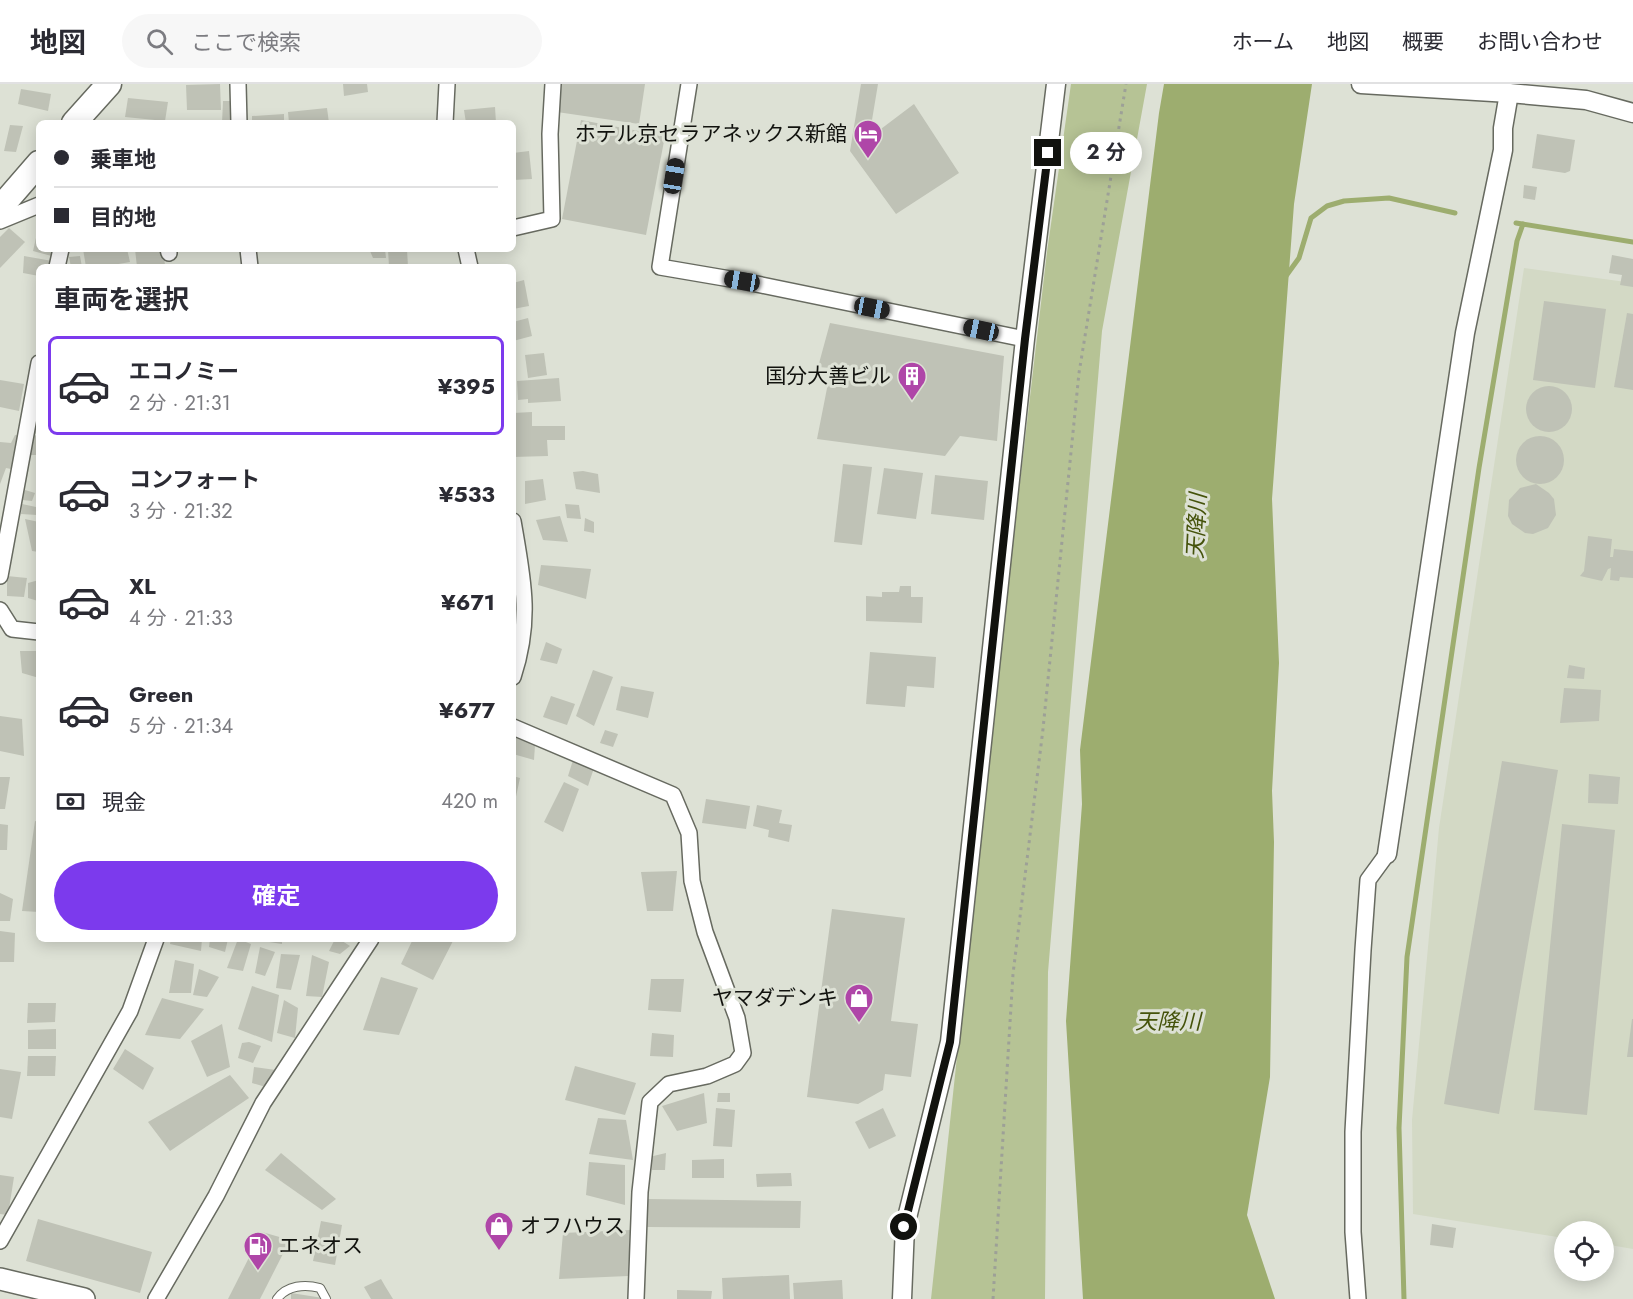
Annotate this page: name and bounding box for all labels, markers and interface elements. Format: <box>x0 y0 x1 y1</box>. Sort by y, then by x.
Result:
search box <box>122 14 542 68</box>
text: 地図 <box>30 22 86 63</box>
icon: search <box>143 25 176 58</box>
text: ここで検索 <box>191 26 301 58</box>
text: ホーム <box>1232 27 1294 57</box>
text: 地図 <box>1327 27 1369 57</box>
text: 概要 <box>1402 27 1444 57</box>
text: お問い合わせ <box>1477 27 1603 57</box>
hotel icon: ホテル京セラアネックス新館 <box>852 118 884 160</box>
place label: ホテル京セラアネックス新館 <box>575 119 847 149</box>
callout: 2 分 <box>1069 132 1141 174</box>
text: 2 分 <box>1086 138 1126 167</box>
route end <box>1034 139 1061 166</box>
text: 乗車地 <box>90 143 156 175</box>
car <box>662 157 686 195</box>
text: 目的地 <box>90 201 156 233</box>
car <box>723 269 761 293</box>
text: 車両を選択 <box>54 280 189 319</box>
car <box>853 296 891 320</box>
car <box>962 317 1000 343</box>
text: エコノミー <box>129 355 239 387</box>
icon: car <box>57 359 111 413</box>
building icon: 国分大善ビル <box>896 360 928 402</box>
place label: 国分大善ビル <box>765 361 891 391</box>
text: ¥395 <box>438 370 495 402</box>
text: 2 分 · 21:31 <box>129 389 231 418</box>
text: コンフォート <box>129 463 260 495</box>
icon: car <box>57 467 111 521</box>
text: ¥533 <box>439 478 495 510</box>
water label: 天降川 <box>1178 490 1214 560</box>
text: 3 分 · 21:32 <box>129 497 233 526</box>
text: XL <box>129 570 156 602</box>
icon: car <box>57 575 111 629</box>
text: ¥671 <box>441 586 495 618</box>
text: 4 分 · 21:33 <box>129 604 233 633</box>
text: Green <box>129 678 193 710</box>
icon: car <box>57 683 111 737</box>
text: ¥677 <box>439 694 495 726</box>
text: 5 分 · 21:34 <box>129 712 233 741</box>
icon: cash <box>54 785 87 818</box>
text: 現金 <box>102 786 146 818</box>
text: 420 m <box>441 787 498 816</box>
button: 確定 <box>54 861 498 930</box>
shop icon: ヤマダデンキ <box>843 982 875 1024</box>
place label: ヤマダデンキ <box>712 983 838 1013</box>
water label: 天降川 <box>1135 1005 1203 1037</box>
shop icon: オフハウス <box>483 1210 515 1252</box>
place label: オフハウス <box>520 1211 625 1241</box>
route start <box>890 1213 917 1240</box>
map controls <box>1554 1221 1614 1281</box>
button: locate <box>1554 1221 1614 1281</box>
fuel station icon: エネオス <box>242 1230 274 1272</box>
place label: エネオス <box>279 1231 363 1261</box>

